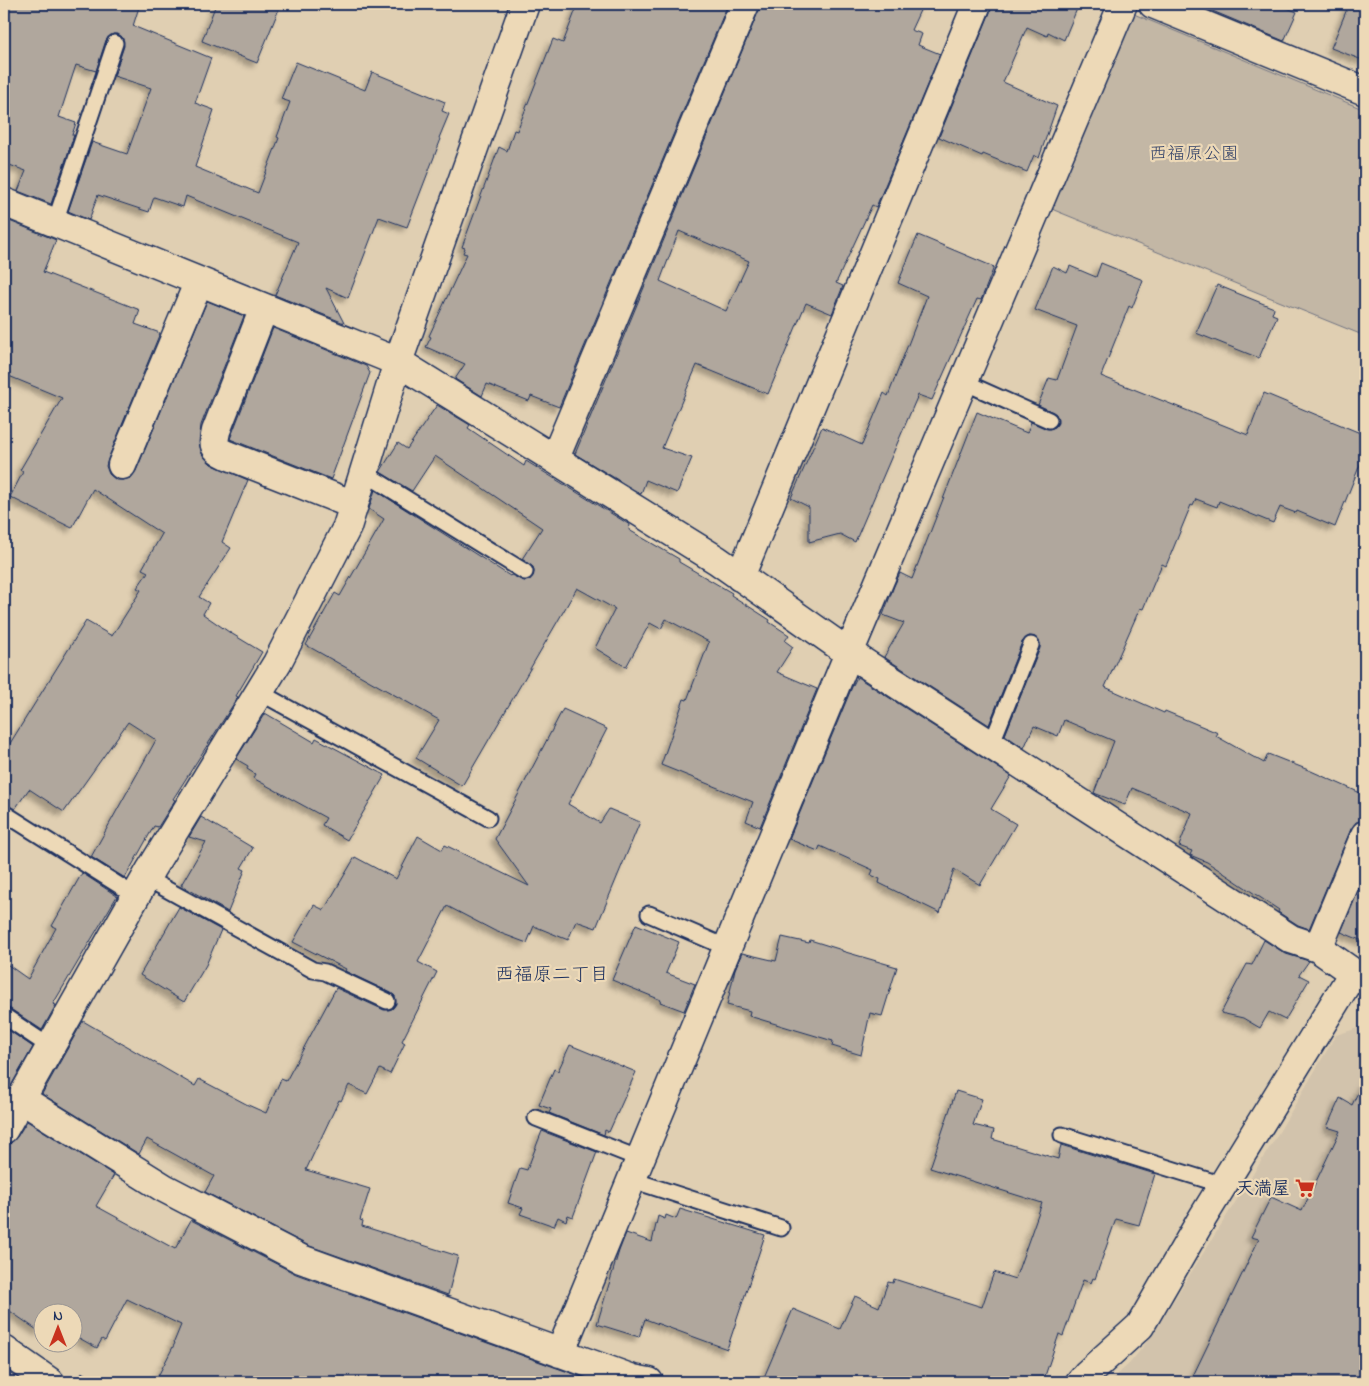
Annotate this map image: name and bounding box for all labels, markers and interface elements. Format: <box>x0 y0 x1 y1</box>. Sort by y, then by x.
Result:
park label: 西福原公園 <box>1149 142 1239 168</box>
district label: 西福原二丁目 <box>495 962 609 989</box>
place label: 天満屋 <box>1236 1177 1290 1203</box>
supermarket icon: 天満屋 <box>1294 1177 1316 1199</box>
north arrow <box>32 1304 82 1354</box>
text: N <box>53 1306 63 1327</box>

